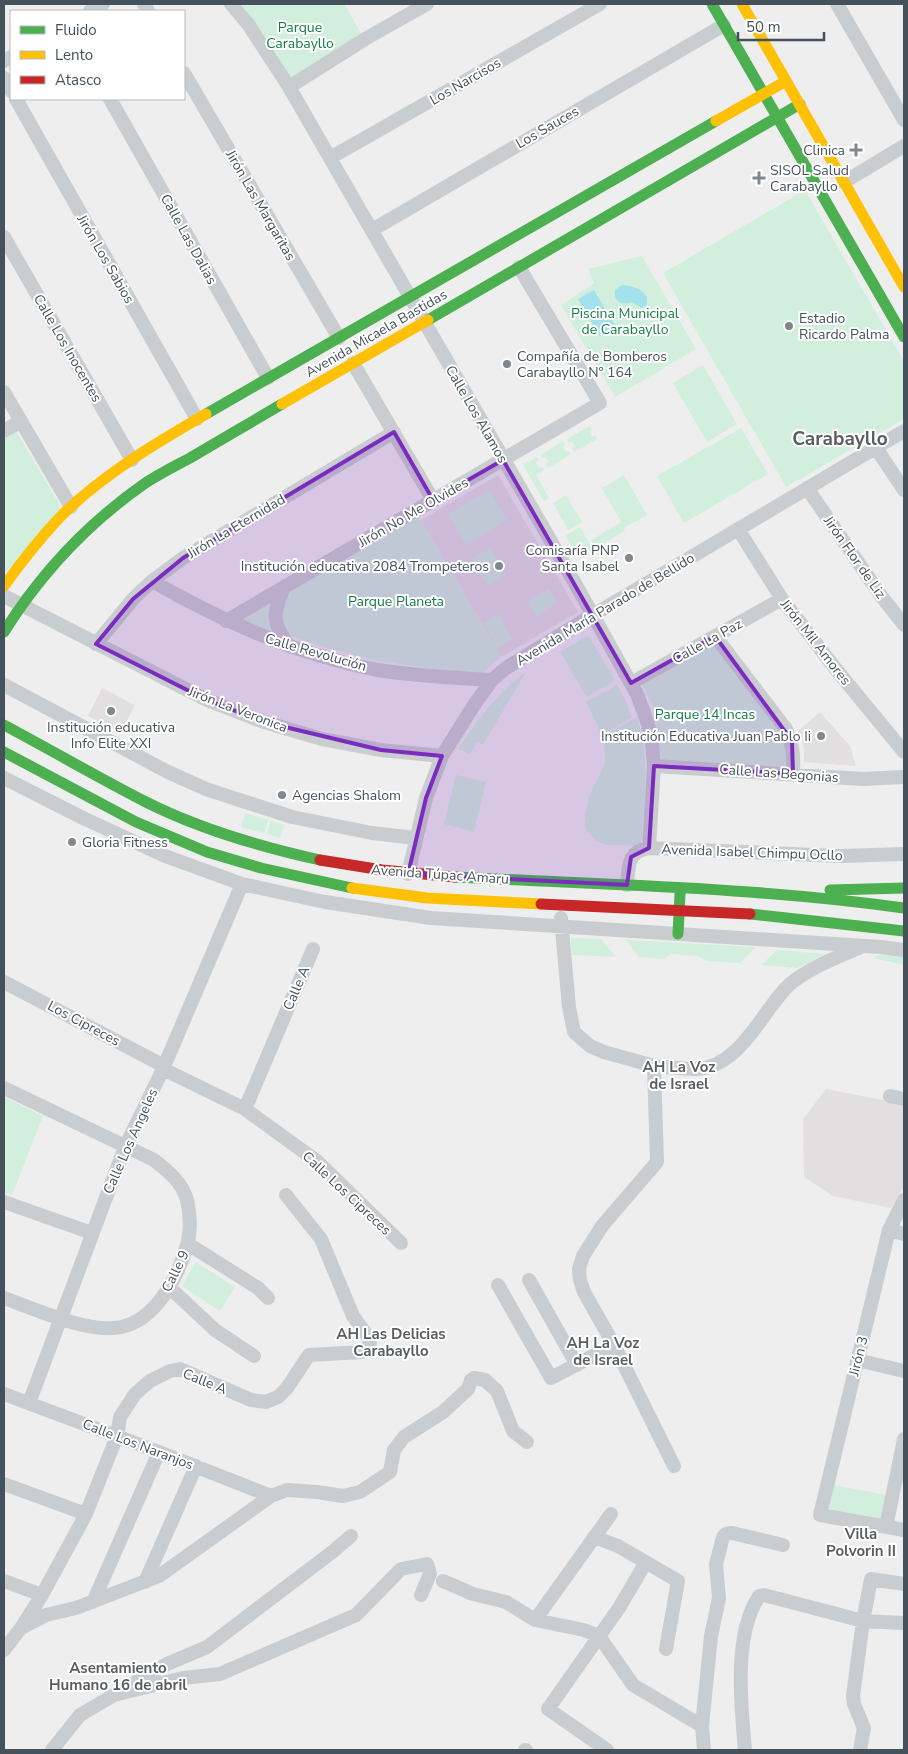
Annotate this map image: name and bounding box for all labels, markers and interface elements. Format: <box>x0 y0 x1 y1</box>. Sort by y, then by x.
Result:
legend <box>10 10 185 100</box>
scale bar <box>738 10 824 42</box>
text: 50 m <box>746 17 781 37</box>
park label: Parque Carabayllo <box>266 18 334 53</box>
text: Fluido <box>55 20 97 40</box>
text: Lento <box>55 45 93 65</box>
street label: Los Narcisos <box>426 53 505 109</box>
text: Atasco <box>55 70 101 90</box>
street label: Los Sauces <box>512 102 583 153</box>
place label: Clinica <box>803 141 845 160</box>
marker: Clinica <box>849 143 863 157</box>
street label: Jirón Las Margaritas <box>221 146 300 264</box>
place label: SISOL Salud Carabayllo <box>770 161 849 196</box>
marker: SISOL Salud Carabayllo <box>752 171 766 185</box>
street label: Calle Las Dalias <box>156 191 221 288</box>
street label: Jirón Los Sabios <box>72 210 139 307</box>
street label: Avenida Micaela Bastidas <box>302 285 451 382</box>
street label: Calle Los Inocentes <box>29 291 106 406</box>
park label: Piscina Municipal de Carabayllo <box>571 304 680 339</box>
place label: Estadio Ricardo Palma <box>799 309 889 344</box>
marker: Estadio Ricardo Palma <box>783 320 795 332</box>
place label: Compañía de Bomberos Carabayllo Nº 164 <box>517 347 667 382</box>
marker: Compañía de Bomberos Carabayllo Nº 164 <box>501 358 513 370</box>
street label: Calle Los Alamos <box>441 362 512 467</box>
district label: Carabayllo <box>792 426 888 452</box>
street label: Jirón No Me Olvides <box>354 473 472 552</box>
street label: Jirón La Eternidad <box>183 490 289 564</box>
street label: Jirón Flor de Liz <box>818 511 890 603</box>
place label: Comisaría PNP Santa Isabel <box>526 541 620 576</box>
street label: Avenida María Parado de Bellido <box>513 548 698 670</box>
marker: Comisaría PNP Santa Isabel <box>623 552 635 564</box>
place label: Institución educativa 2084 Trompeteros <box>241 557 489 576</box>
marker: Institución educativa 2084 Trompeteros <box>493 560 505 572</box>
park label: Parque Planeta <box>348 592 444 611</box>
street label: Jirón Mil Amores <box>775 595 855 689</box>
street label: Calle La Paz <box>669 614 746 668</box>
street label: Calle Revolución <box>263 629 369 676</box>
street label: Jirón La Veronica <box>185 681 290 737</box>
marker: Institución educativa Info Elite XXI <box>105 705 117 717</box>
park label: Parque 14 Incas <box>655 705 755 724</box>
place label: Institución educativa Info Elite XXI <box>47 718 175 753</box>
place label: Institución Educativa Juan Pablo Ii <box>601 727 811 746</box>
marker: Institución Educativa Juan Pablo Ii <box>815 730 827 742</box>
street label: Calle Las Begonias <box>719 760 839 787</box>
place label: Agencias Shalom <box>292 786 401 805</box>
marker: Agencias Shalom <box>276 789 288 801</box>
place label: Gloria Fitness <box>82 833 168 852</box>
marker: Gloria Fitness <box>66 836 78 848</box>
street label: Avenida Isabel Chimpu Ocllo <box>661 840 843 865</box>
street label: Avenida Túpac Amaru <box>370 860 510 889</box>
street label: Calle A <box>279 963 314 1013</box>
street label: Los Cipreces <box>44 996 124 1051</box>
district label: AH La Voz de Israel <box>643 1057 715 1094</box>
street label: Calle Los Angeles <box>99 1085 162 1197</box>
street label: Calle Los Cipreces <box>298 1147 395 1240</box>
street label: Calle 9 <box>157 1247 194 1295</box>
district label: AH Las Delicias Carabayllo <box>336 1324 446 1361</box>
district label: AH La Voz de Israel <box>567 1333 639 1370</box>
street label: Jirón 3 <box>844 1334 873 1379</box>
street label: Calle A <box>180 1364 230 1399</box>
street label: Calle Los Naranjos <box>80 1415 196 1474</box>
district label: Villa Polvorin II <box>826 1524 896 1561</box>
district label: Asentamiento Humano 16 de abril <box>49 1658 187 1695</box>

